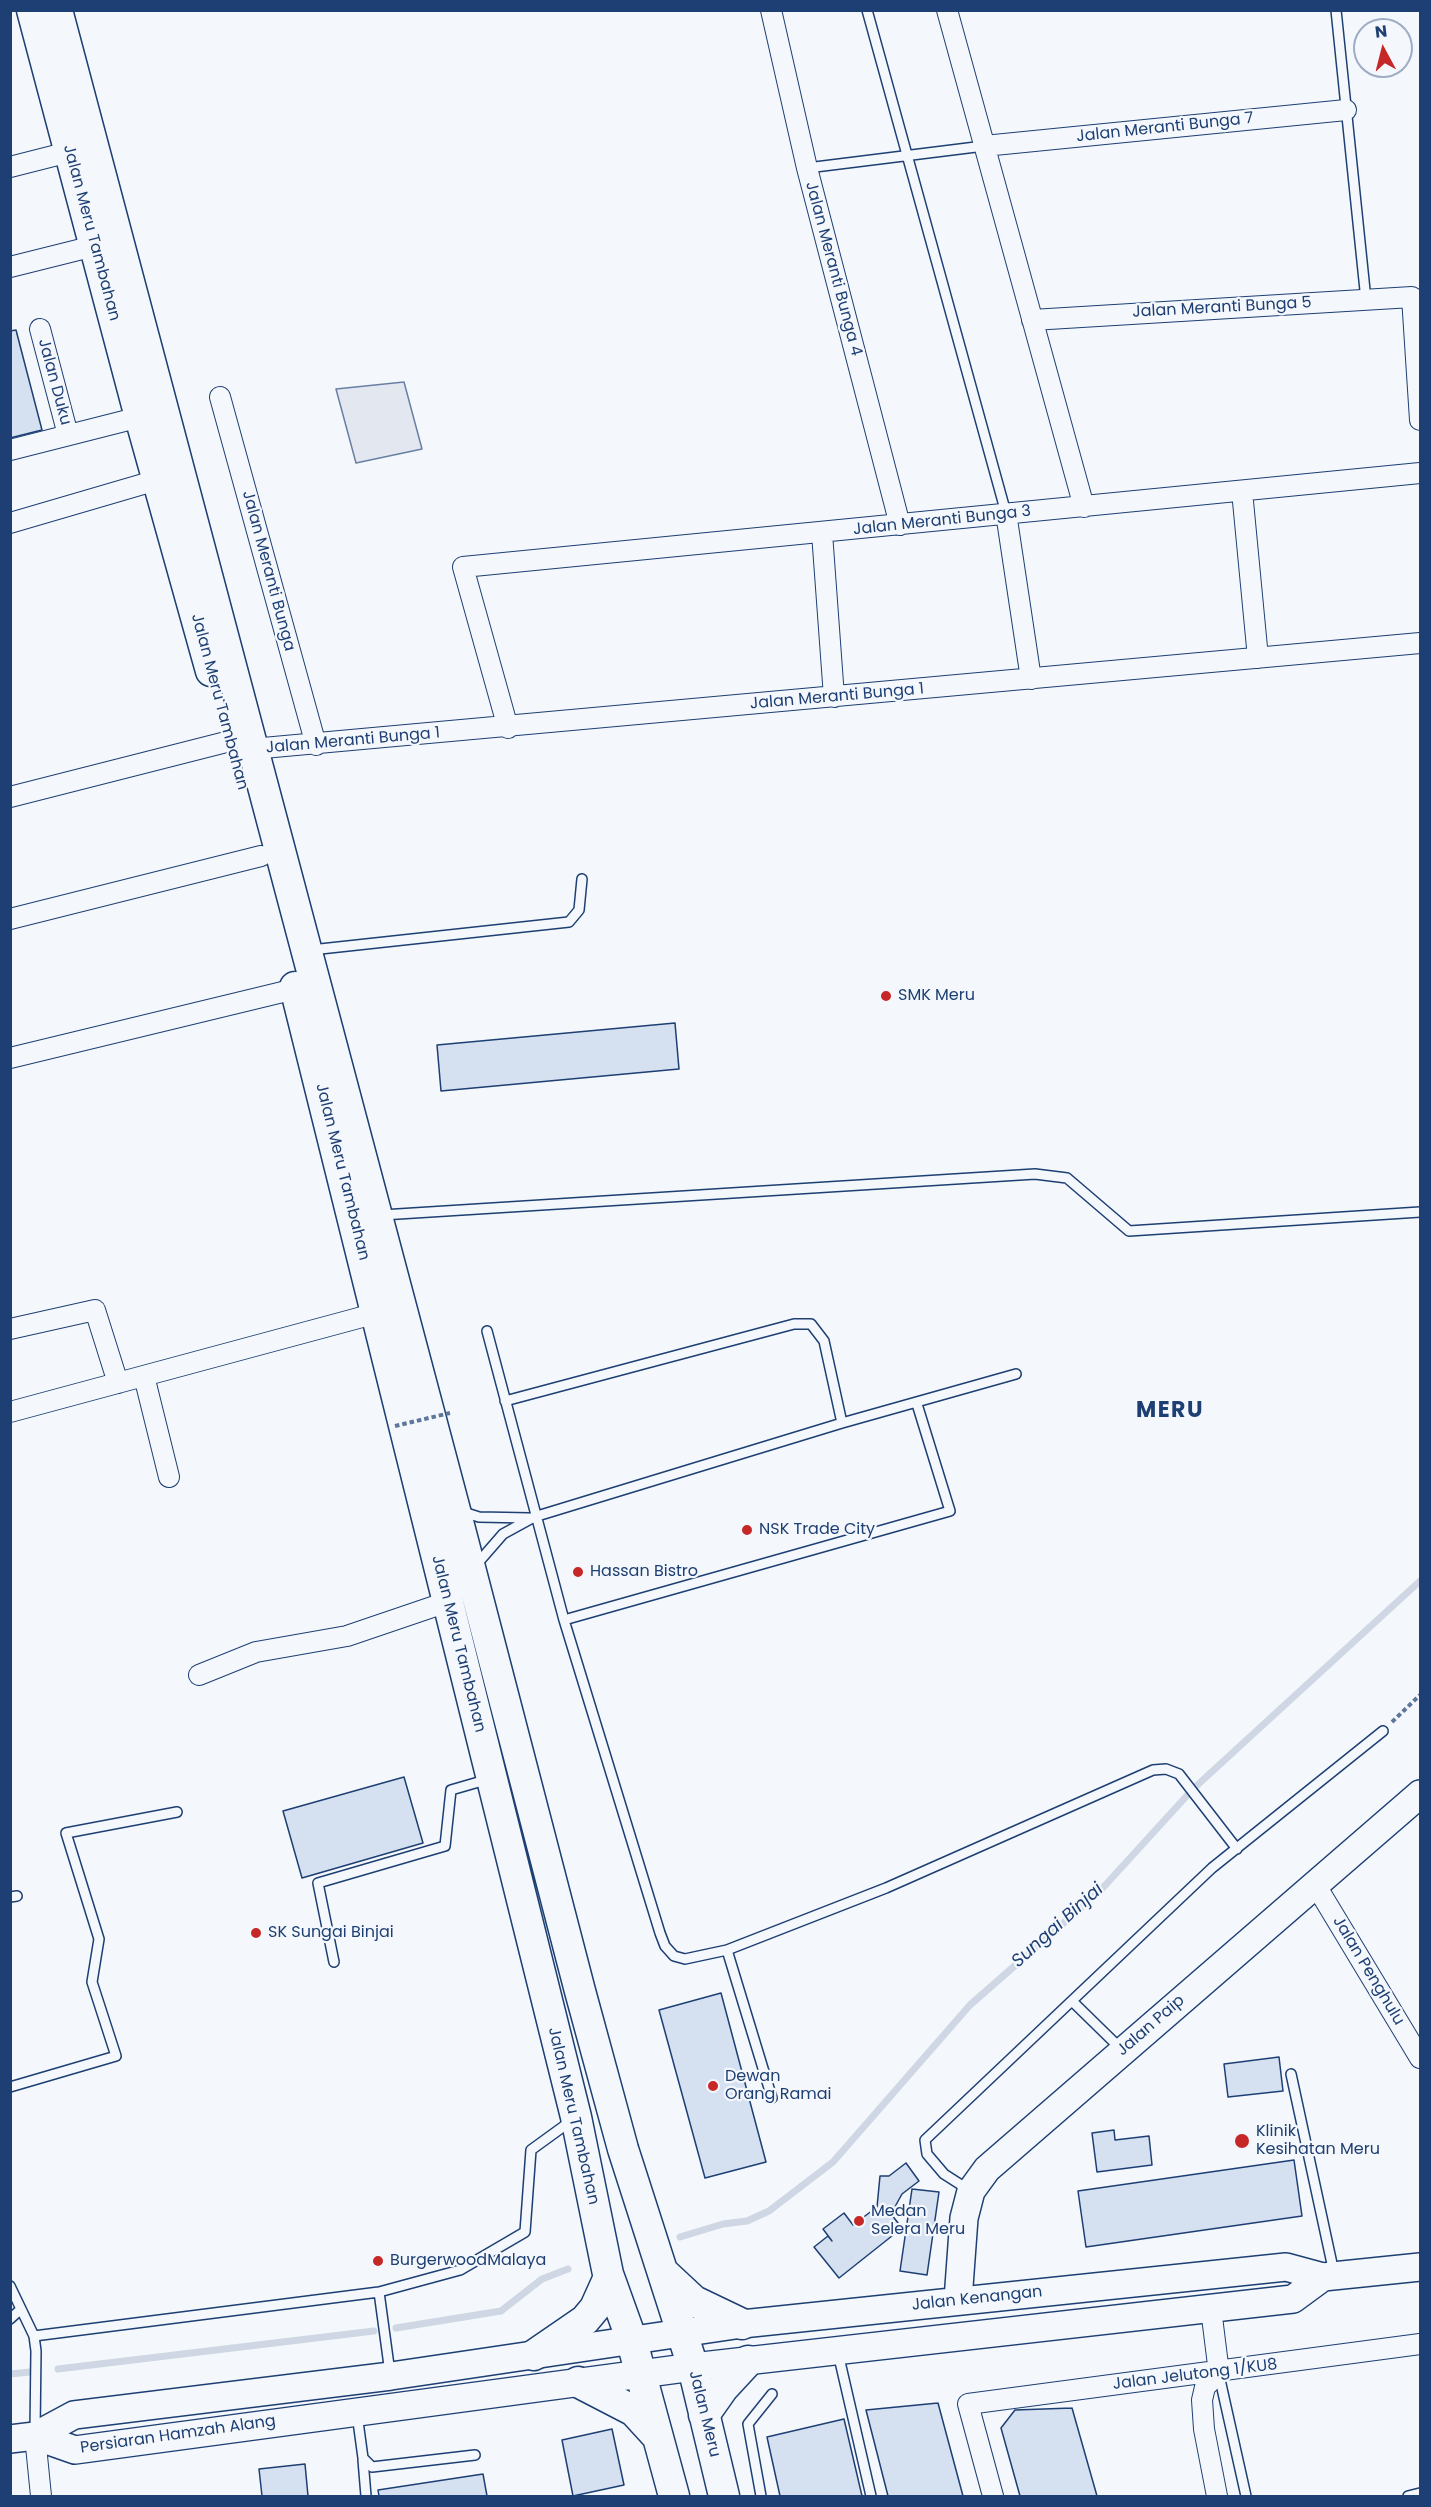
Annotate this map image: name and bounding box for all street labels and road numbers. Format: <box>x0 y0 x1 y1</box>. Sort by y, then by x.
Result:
street label: Jalan Meranti Bunga 7 <box>1075 109 1255 147</box>
street label: Jalan Meru Tambahan <box>58 143 124 323</box>
street label: Jalan Meranti Bunga 4 <box>800 180 866 358</box>
street label: Jalan Meranti Bunga 5 <box>1132 294 1312 322</box>
street label: Jalan Duku <box>33 337 75 427</box>
street label: Jalan Meranti Bunga <box>237 489 299 653</box>
street label: Jalan Meranti Bunga 3 <box>852 502 1032 540</box>
street label: Jalan Meru Tambahan <box>186 612 252 792</box>
street label: Jalan Meranti Bunga 1 <box>749 680 925 714</box>
street label: Jalan Meranti Bunga 1 <box>265 724 441 758</box>
street label: Jalan Meru Tambahan <box>311 1082 373 1262</box>
street label: Jalan Meru Tambahan <box>427 1554 489 1734</box>
street label: Jalan Penghulu <box>1328 1913 1408 2029</box>
street label: Jalan Paip <box>1113 1991 1189 2061</box>
street label: Jalan Meru Tambahan <box>543 2025 603 2207</box>
street label: Jalan Kenangan <box>911 2283 1043 2315</box>
street label: Jalan Jelutong 1/KU8 <box>1112 2355 1278 2395</box>
street label: Jalan Meru <box>684 2369 724 2459</box>
street label: Persiaran Hamzah Alang <box>79 2412 277 2458</box>

